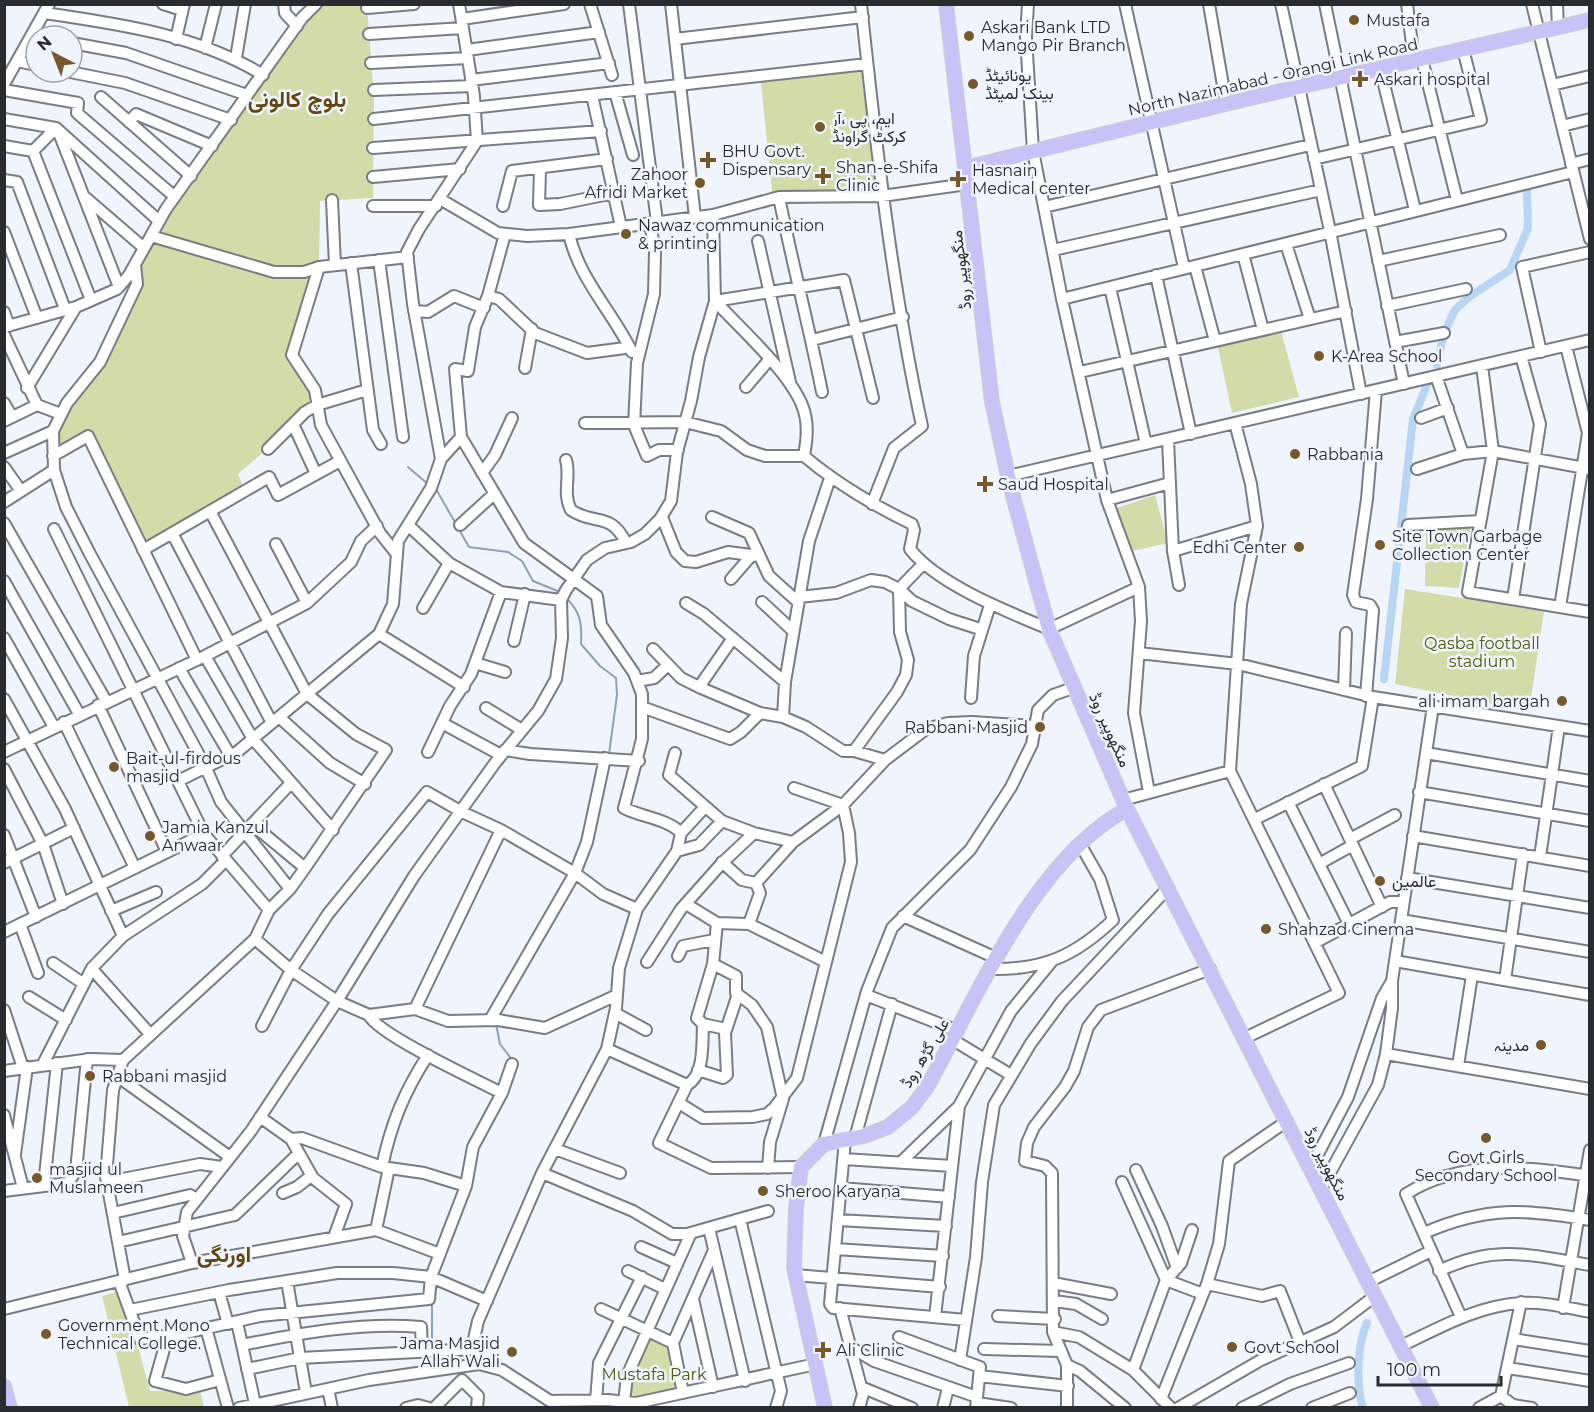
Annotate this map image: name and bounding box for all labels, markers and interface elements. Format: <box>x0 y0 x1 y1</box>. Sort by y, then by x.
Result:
place label: Mustafa <box>1366 11 1430 30</box>
marker: Mustafa <box>1347 13 1361 27</box>
place label: Askari Bank LTD Mango Pir Branch <box>981 18 1126 55</box>
north arrow <box>24 24 84 84</box>
marker: Askari Bank LTD Mango Pir Branch <box>962 29 976 43</box>
text: N <box>33 32 55 55</box>
street label: North Nazimabad - Orangi Link Road <box>1126 34 1420 120</box>
place label: یونائیٹڈ بینک لمیٹڈ <box>985 66 1054 103</box>
marker: Askari hospital <box>1351 70 1369 88</box>
place label: Askari hospital <box>1374 70 1490 89</box>
marker: یونائیٹڈ بینک لمیٹڈ <box>966 77 980 91</box>
district label: بلوچ کالونی <box>248 86 346 114</box>
place label: ایم، پی ،آر کرکٹ گراونڈ <box>831 109 906 147</box>
marker: ایم، پی ،آر کرکٹ گراونڈ <box>813 120 827 134</box>
place label: BHU Govt. Dispensary <box>722 142 811 179</box>
marker: BHU Govt. Dispensary <box>699 151 717 169</box>
place label: Shan-e-Shifa Clinic <box>836 158 939 195</box>
place label: Hasnain Medical center <box>972 161 1091 198</box>
place label: Zahoor Afridi Market <box>585 165 688 202</box>
marker: Shan-e-Shifa Clinic <box>814 167 832 185</box>
marker: Hasnain Medical center <box>949 170 967 188</box>
marker: Zahoor Afridi Market <box>693 176 707 190</box>
place label: Nawaz communication & printing <box>638 216 825 253</box>
marker: Nawaz communication & printing <box>619 227 633 241</box>
street label: منگھوپیر روڈ <box>947 229 977 311</box>
place label: K-Area School <box>1331 347 1442 366</box>
marker: K-Area School <box>1312 349 1326 363</box>
place label: Rabbania <box>1307 445 1384 464</box>
marker: Rabbania <box>1288 447 1302 461</box>
marker: Saud Hospital <box>976 475 994 493</box>
place label: Saud Hospital <box>998 475 1109 494</box>
place label: Site Town Garbage Collection Center <box>1392 527 1542 564</box>
place label: Edhi Center <box>1193 538 1287 557</box>
marker: Site Town Garbage Collection Center <box>1373 538 1387 552</box>
marker: Edhi Center <box>1292 540 1306 554</box>
park label: Qasba football stadium <box>1424 634 1540 671</box>
street label: منگھوپیر روڈ <box>1083 690 1135 771</box>
place label: ali imam bargah <box>1418 692 1550 711</box>
marker: ali imam bargah <box>1555 694 1569 708</box>
place label: Rabbani Masjid <box>905 718 1028 737</box>
marker: Rabbani Masjid <box>1033 720 1047 734</box>
place label: Bait-ul-firdous masjid <box>126 749 241 786</box>
marker: Bait-ul-firdous masjid <box>107 760 121 774</box>
place label: Jamia Kanzul Anwaar <box>161 818 269 855</box>
marker: Jamia Kanzul Anwaar <box>143 829 157 843</box>
place label: عالمین <box>1392 872 1436 892</box>
marker: عالمین <box>1373 874 1387 888</box>
place label: Shahzad Cinema <box>1278 920 1414 939</box>
marker: Shahzad Cinema <box>1259 922 1273 936</box>
street label: علی گڑھ روڈ <box>897 1015 954 1092</box>
place label: مدینہ <box>1494 1036 1529 1055</box>
marker: مدینہ <box>1534 1038 1548 1052</box>
place label: Rabbani masjid <box>102 1067 227 1086</box>
marker: Rabbani masjid <box>83 1069 97 1083</box>
street label: منگھوپیر روڈ <box>1299 1124 1354 1205</box>
marker: Govt Girls Secondary School <box>1479 1131 1493 1145</box>
place label: Govt Girls Secondary School <box>1415 1148 1557 1185</box>
place label: masjid ul Muslameen <box>49 1160 144 1197</box>
marker: masjid ul Muslameen <box>30 1171 44 1185</box>
place label: Sheroo Karyana <box>775 1182 901 1201</box>
marker: Sheroo Karyana <box>756 1184 770 1198</box>
district label: اورنگی <box>197 1241 251 1268</box>
place label: Government Mono Technical College. <box>58 1316 210 1353</box>
marker: Government Mono Technical College. <box>39 1327 53 1341</box>
place label: Jama Masjid Allah Wali <box>399 1334 500 1371</box>
place label: Govt School <box>1244 1338 1340 1357</box>
marker: Govt School <box>1225 1340 1239 1354</box>
marker: Ali Clinic <box>814 1341 832 1359</box>
place label: Ali Clinic <box>836 1341 904 1360</box>
marker: Jama Masjid Allah Wali <box>505 1345 519 1359</box>
scale bar <box>1378 1349 1501 1387</box>
text: 100 m <box>1387 1359 1441 1381</box>
park label: Mustafa Park <box>602 1365 707 1384</box>

